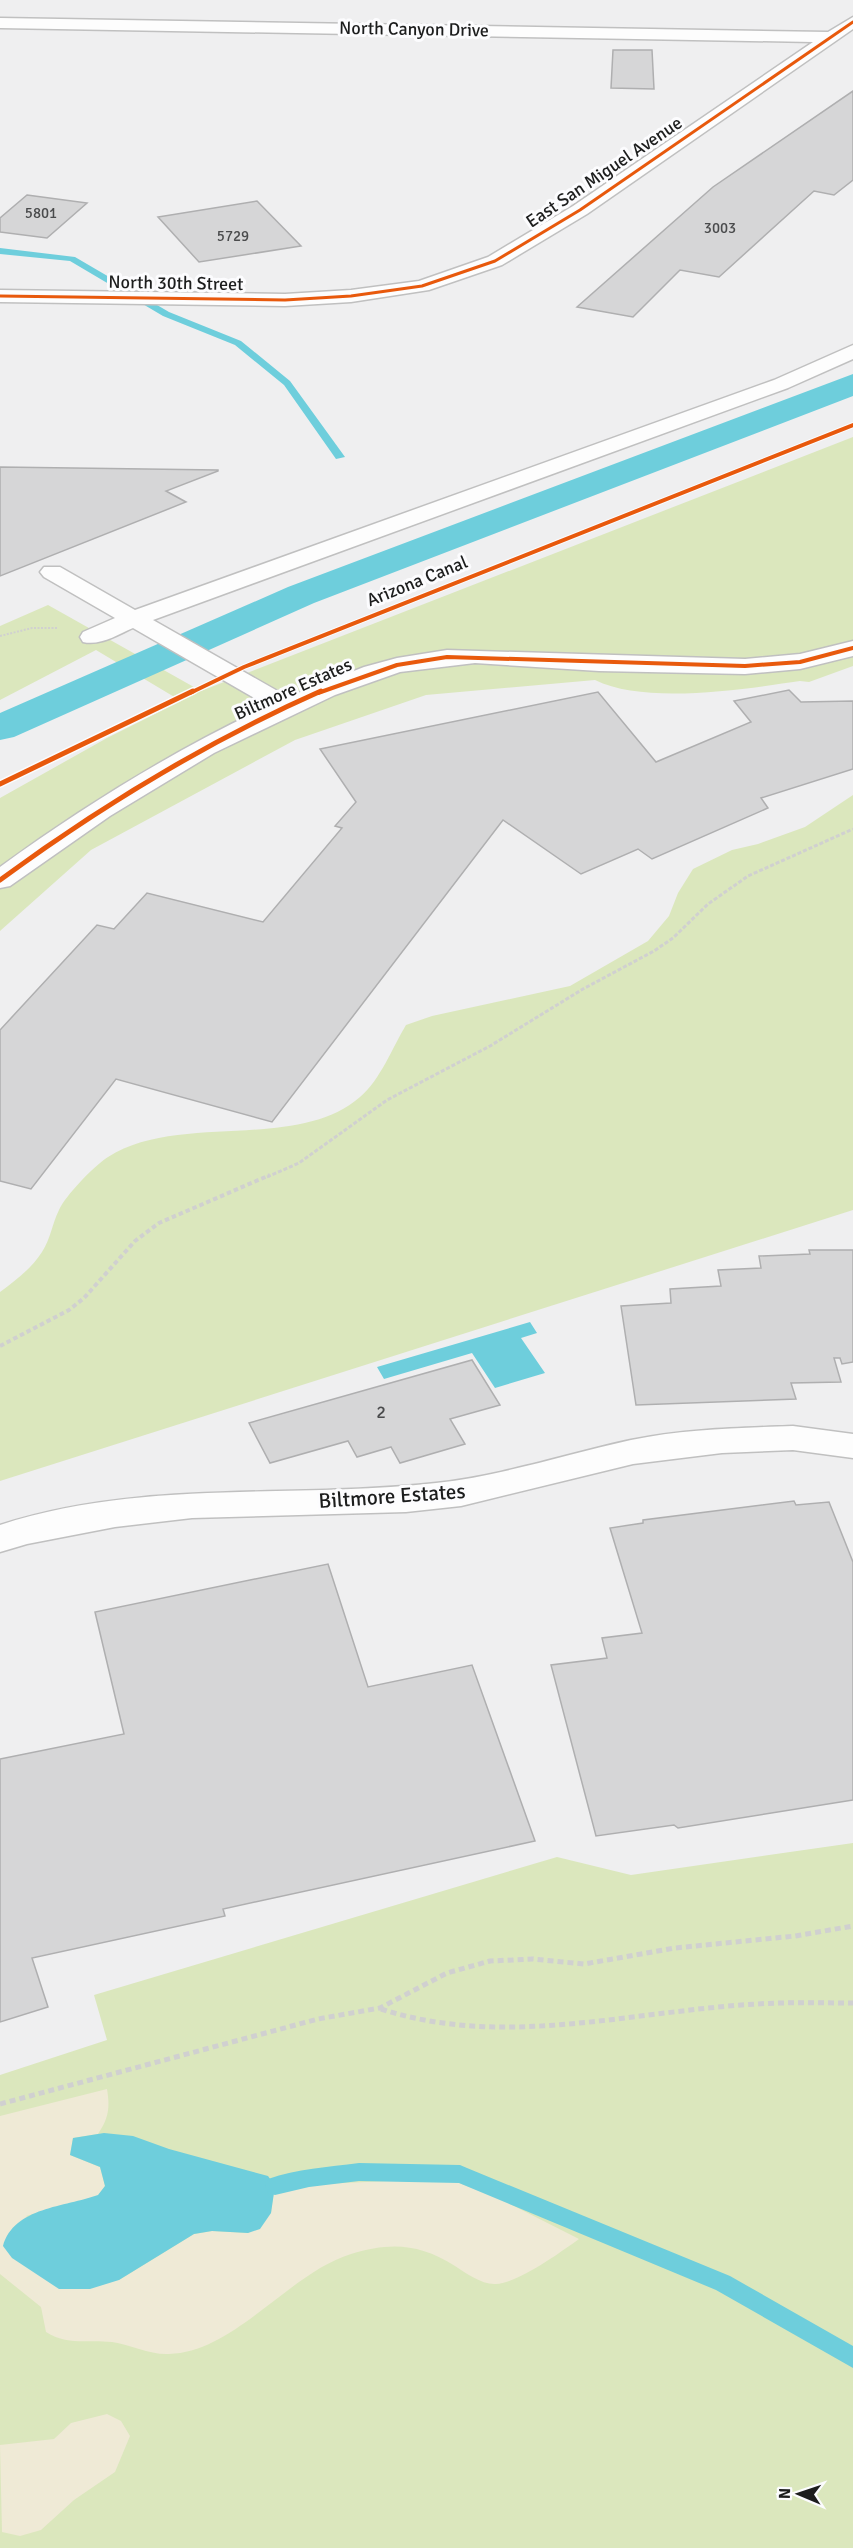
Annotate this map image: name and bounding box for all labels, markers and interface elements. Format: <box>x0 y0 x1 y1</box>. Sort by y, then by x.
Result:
street label: North Canyon Drive <box>339 17 489 41</box>
street label: East San Miguel Avenue <box>522 112 686 232</box>
house number: 5801 <box>25 204 57 222</box>
house number: 3003 <box>704 219 736 237</box>
house number: 5729 <box>217 227 249 245</box>
street label: North 30th Street <box>108 271 244 295</box>
street label: Arizona Canal <box>363 551 471 611</box>
street label: Biltmore Estates <box>231 653 355 725</box>
house number: 2 <box>376 1401 386 1423</box>
street label: Biltmore Estates <box>318 1478 466 1514</box>
north arrow <box>769 2464 829 2524</box>
text: N <box>775 2488 795 2499</box>

